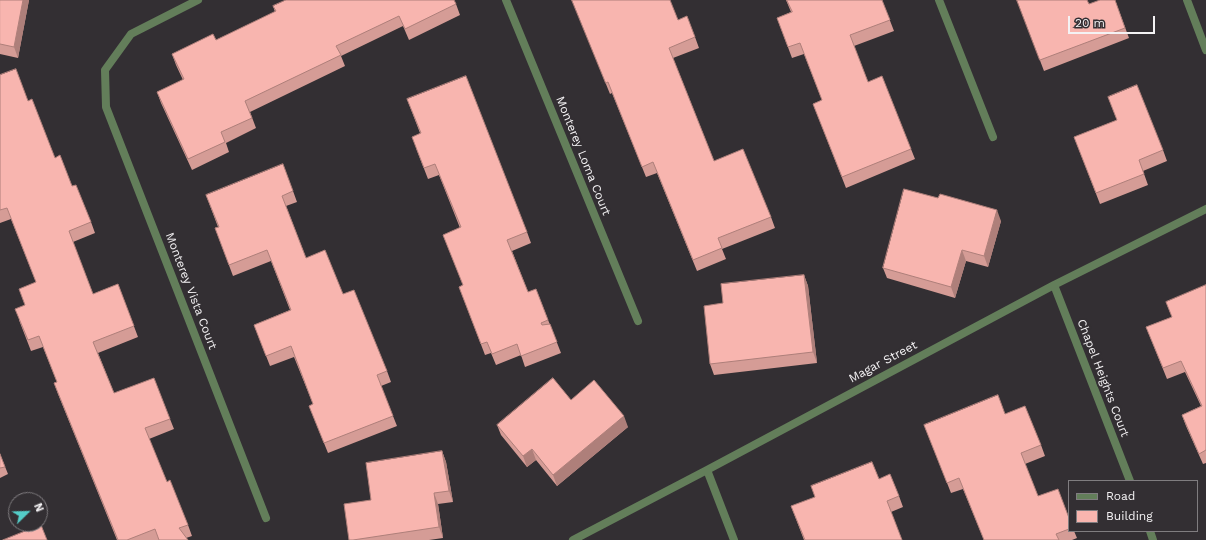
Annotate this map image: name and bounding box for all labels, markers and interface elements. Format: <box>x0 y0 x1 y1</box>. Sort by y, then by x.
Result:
scale bar <box>1070 8 1157 34</box>
text: 20 m <box>1075 16 1105 30</box>
street label: Monterey Loma Court <box>553 94 613 218</box>
street label: Monterey Vista Court <box>162 231 220 351</box>
street label: Chapel Heights Court <box>1074 317 1132 439</box>
street label: Magar Street <box>846 338 920 386</box>
legend <box>1068 480 1198 532</box>
text: Road <box>1106 489 1135 503</box>
north arrow <box>8 492 48 532</box>
text: N <box>31 501 46 514</box>
text: Building <box>1106 509 1153 523</box>

